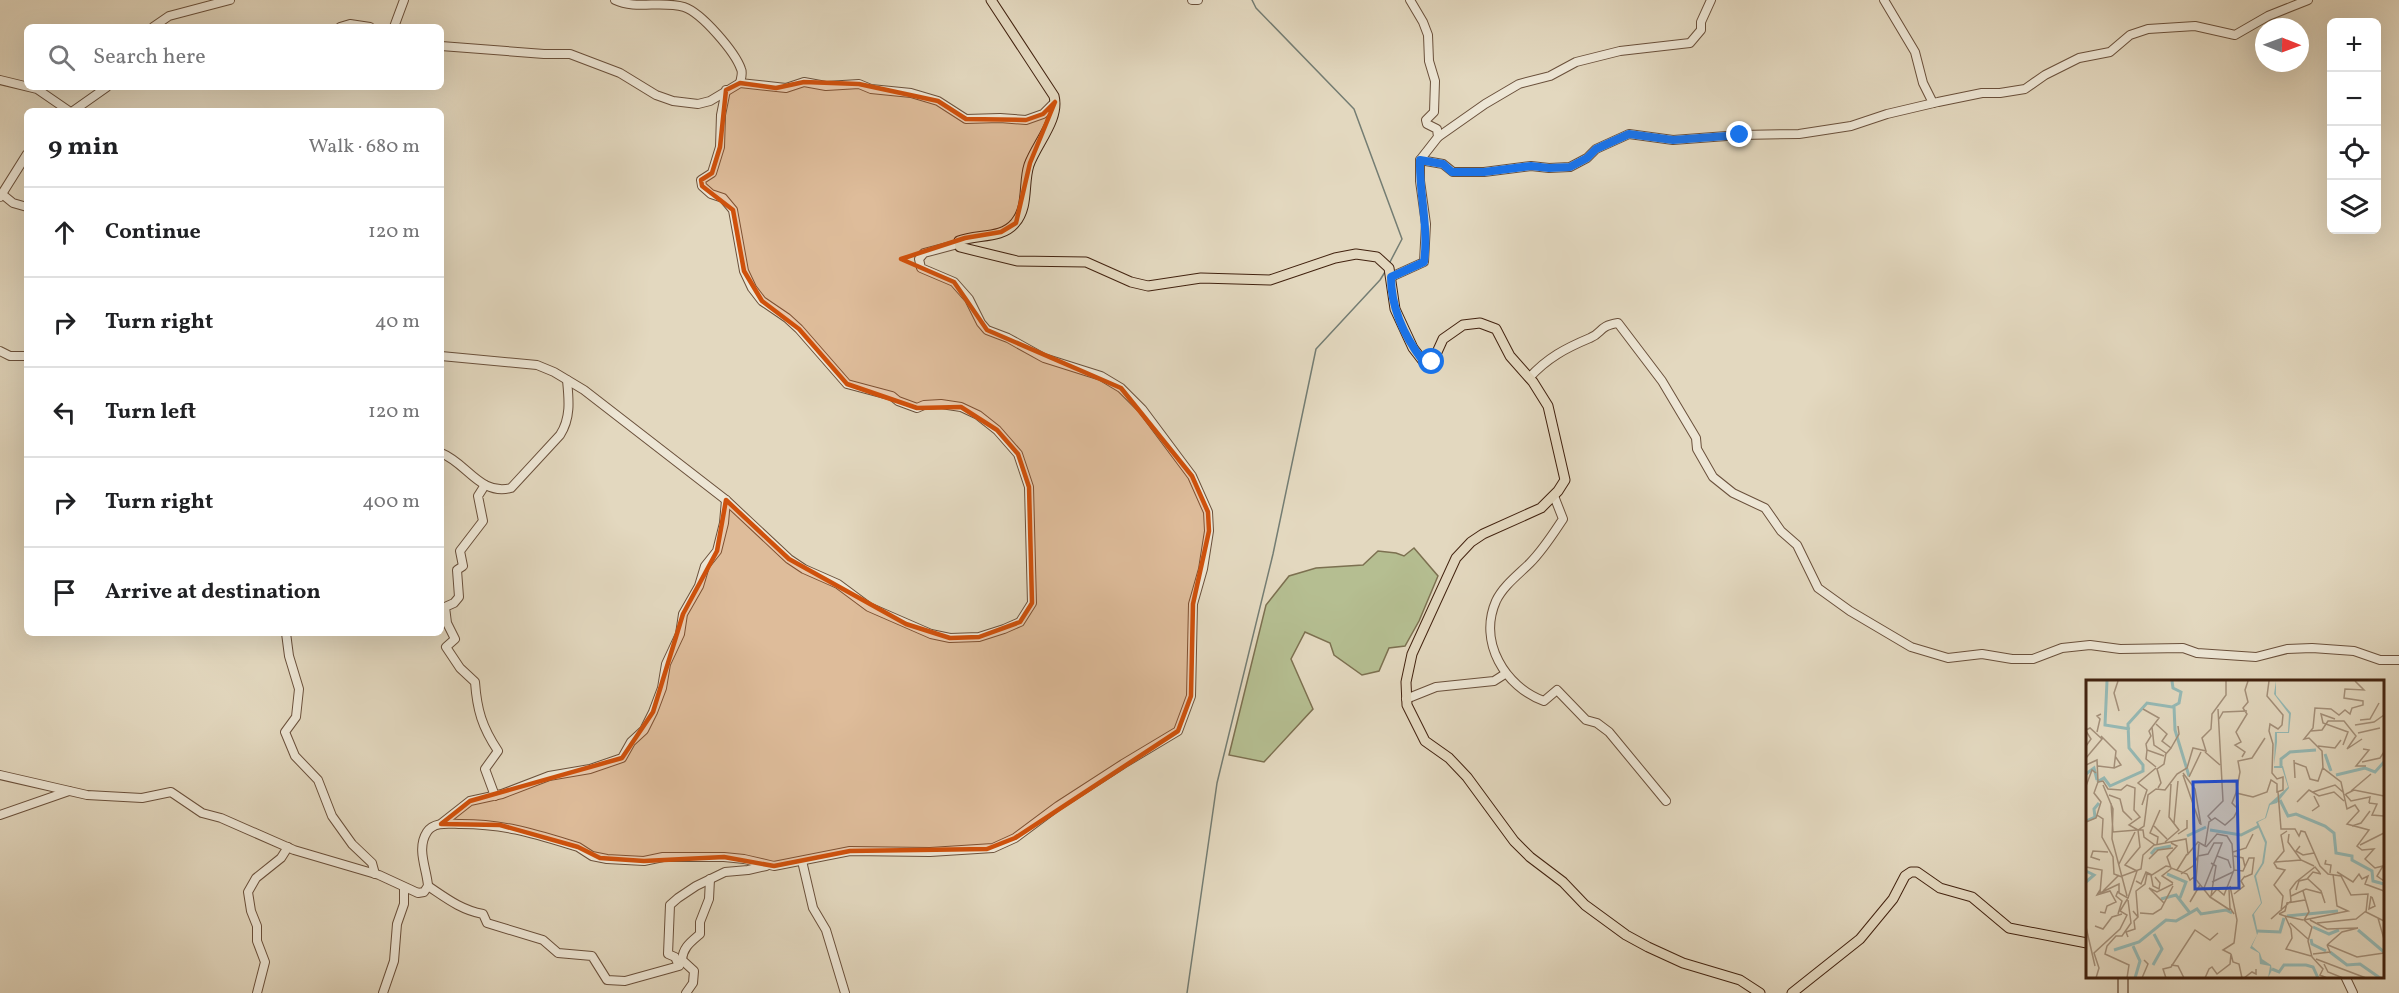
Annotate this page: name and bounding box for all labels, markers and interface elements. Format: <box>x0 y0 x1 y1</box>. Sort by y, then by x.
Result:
north arrow <box>2255 18 2309 72</box>
map controls <box>2327 18 2381 234</box>
button: + <box>2327 18 2381 72</box>
search box <box>24 24 444 90</box>
icon: search <box>45 41 78 74</box>
text: Search here <box>93 42 206 73</box>
button: − <box>2327 72 2381 126</box>
route end <box>1726 121 1752 147</box>
button: locate <box>2327 126 2381 180</box>
text: 9 min <box>48 129 119 165</box>
text: Walk · 680 m <box>309 133 420 161</box>
button: layers <box>2327 180 2381 234</box>
icon: ahead <box>48 216 81 249</box>
text: Continue <box>105 217 201 248</box>
text: 120 m <box>368 218 420 246</box>
icon: right <box>48 306 81 339</box>
text: Turn right <box>105 307 213 338</box>
text: 40 m <box>375 308 420 336</box>
route start <box>1418 348 1444 374</box>
icon: left <box>48 396 81 429</box>
text: Turn left <box>105 397 196 428</box>
text: 120 m <box>368 398 420 426</box>
icon: right <box>48 486 81 519</box>
text: Turn right <box>105 487 213 518</box>
text: 400 m <box>362 488 420 516</box>
icon: arrive <box>48 576 81 609</box>
text: Arrive at destination <box>105 577 321 608</box>
inset map <box>2086 680 2384 978</box>

